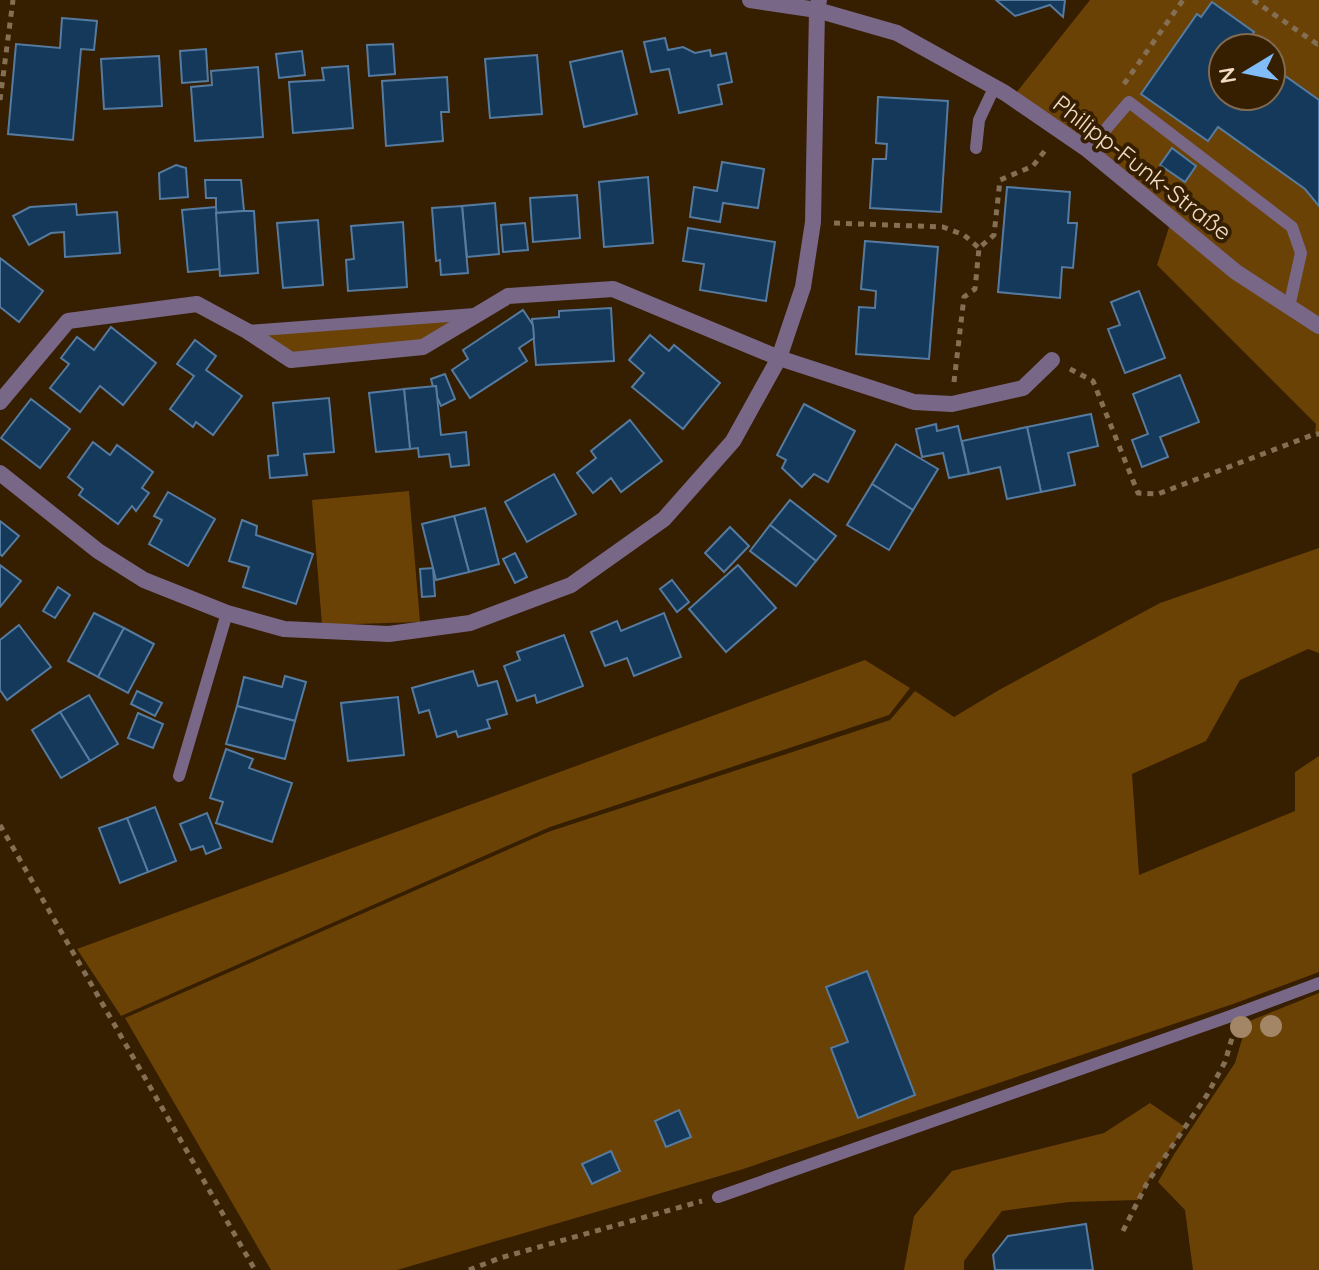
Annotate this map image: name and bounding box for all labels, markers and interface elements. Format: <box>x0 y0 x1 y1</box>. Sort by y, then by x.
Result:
north arrow <box>1207 32 1287 112</box>
text: N <box>1212 65 1242 86</box>
street label: Philipp-Funk-Straße <box>1047 88 1238 246</box>

